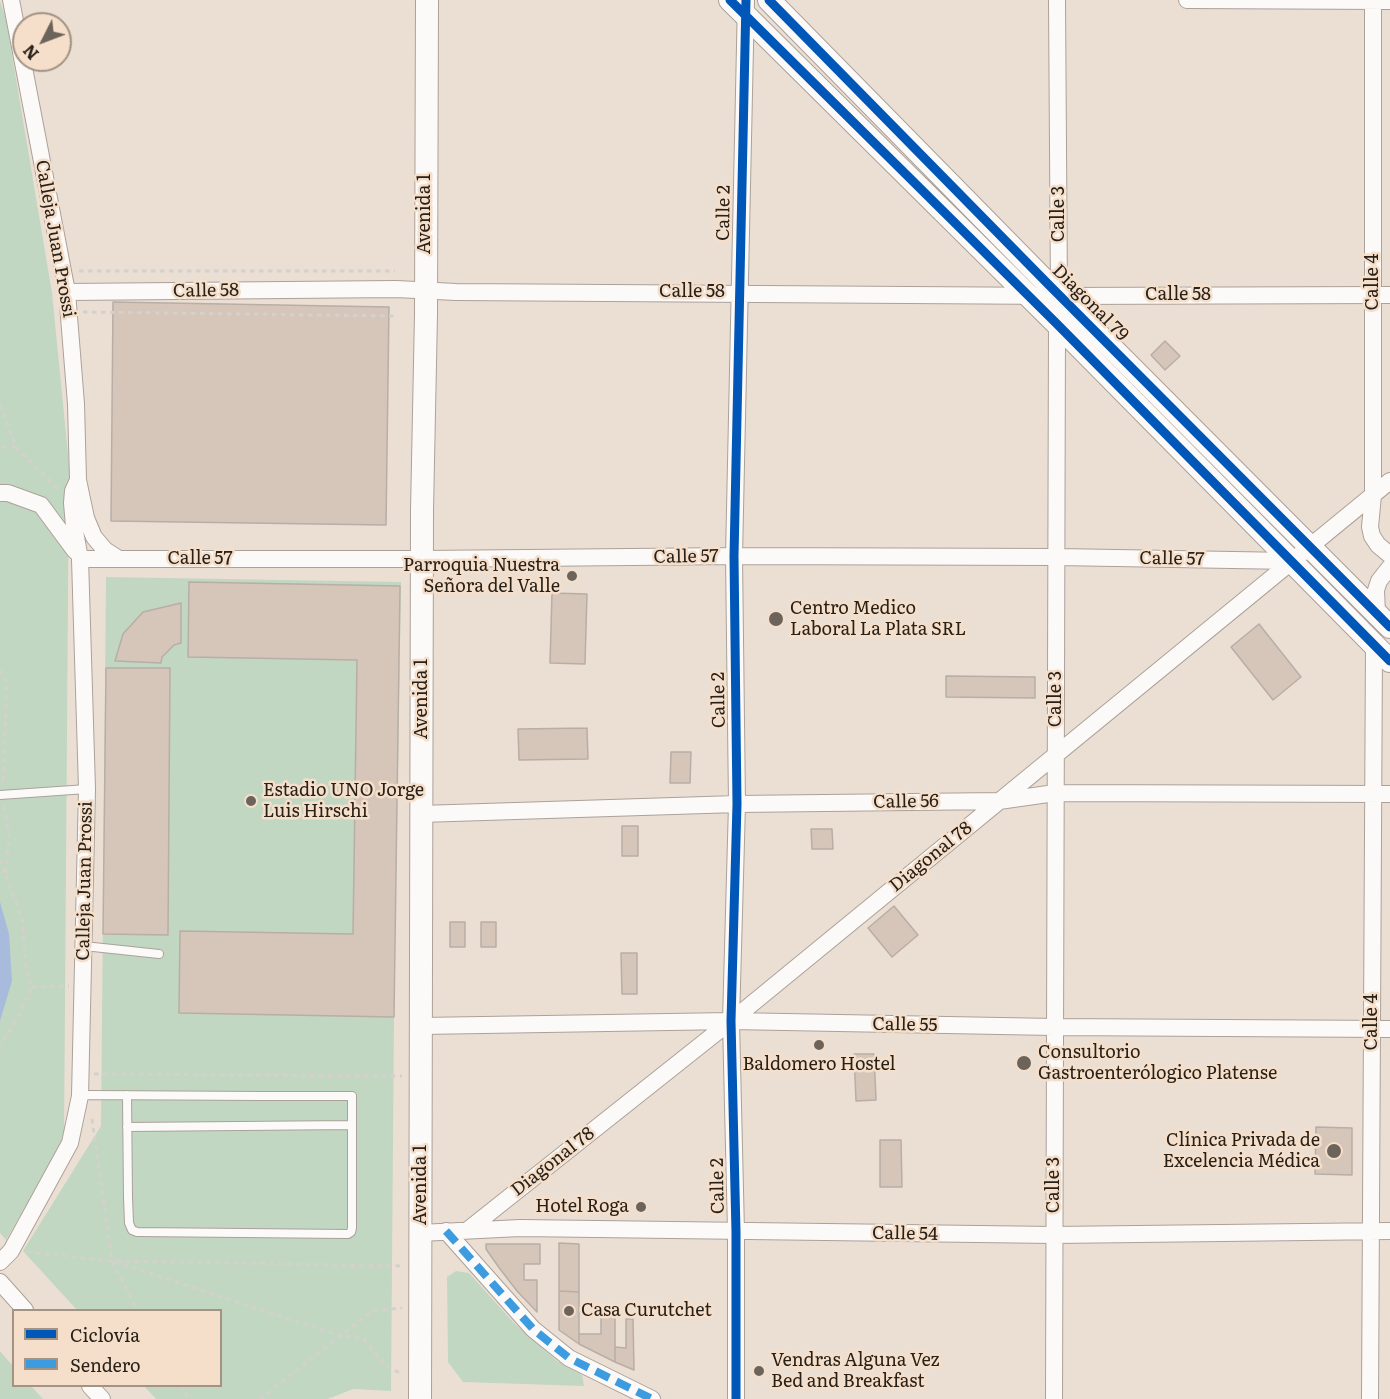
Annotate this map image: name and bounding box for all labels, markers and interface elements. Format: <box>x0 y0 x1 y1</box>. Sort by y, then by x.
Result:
north arrow <box>12 12 72 72</box>
text: N <box>17 40 44 66</box>
street label: Calleja Juan Prossi <box>31 159 79 319</box>
street label: Avenida 1 <box>414 174 436 254</box>
street label: Calle 2 <box>713 185 735 241</box>
street label: Calle 3 <box>1048 186 1070 242</box>
street label: Calle 4 <box>1362 254 1384 310</box>
street label: Diagonal 79 <box>1047 260 1133 346</box>
street label: Calle 58 <box>173 280 239 302</box>
street label: Calle 58 <box>659 281 725 303</box>
street label: Calle 58 <box>1145 284 1211 306</box>
street label: Calle 57 <box>653 546 719 568</box>
street label: Calle 57 <box>167 548 233 570</box>
street label: Calle 57 <box>1139 548 1205 570</box>
place label: Parroquia Nuestra Señora del Valle <box>403 555 560 598</box>
marker: Parroquia Nuestra Señora del Valle <box>565 569 579 583</box>
place label: Centro Medico Laboral La Plata SRL <box>790 598 966 640</box>
marker: Centro Medico Laboral La Plata SRL <box>767 610 785 628</box>
street label: Avenida 1 <box>411 659 433 739</box>
street label: Calle 3 <box>1045 671 1067 727</box>
street label: Calle 2 <box>708 672 730 728</box>
place label: Estadio UNO Jorge Luis Hirschi <box>263 780 424 822</box>
street label: Calle 56 <box>873 791 939 813</box>
marker: Estadio UNO Jorge Luis Hirschi <box>244 794 258 808</box>
street label: Calleja Juan Prossi <box>73 801 97 961</box>
street label: Diagonal 78 <box>885 817 977 897</box>
street label: Calle 4 <box>1361 994 1383 1050</box>
street label: Calle 55 <box>872 1014 938 1036</box>
marker: Baldomero Hostel <box>812 1038 826 1052</box>
place label: Consultorio Gastroenterólogico Platense <box>1038 1042 1277 1084</box>
place label: Baldomero Hostel <box>742 1054 896 1076</box>
marker: Consultorio Gastroenterólogico Platense <box>1015 1054 1033 1072</box>
street label: Diagonal 78 <box>507 1123 599 1201</box>
place label: Clínica Privada de Excelencia Médica <box>1163 1130 1320 1172</box>
marker: Clínica Privada de Excelencia Médica <box>1325 1142 1343 1160</box>
street label: Avenida 1 <box>410 1145 432 1225</box>
street label: Calle 3 <box>1043 1157 1065 1213</box>
street label: Calle 2 <box>707 1158 729 1214</box>
place label: Hotel Roga <box>535 1196 629 1218</box>
marker: Hotel Roga <box>634 1200 648 1214</box>
street label: Calle 54 <box>872 1223 938 1245</box>
place label: Casa Curutchet <box>581 1300 712 1322</box>
marker: Casa Curutchet <box>562 1304 576 1318</box>
legend <box>12 1309 222 1387</box>
text: Ciclovía <box>70 1321 140 1348</box>
place label: Vendras Alguna Vez Bed and Breakfast <box>771 1350 940 1392</box>
text: Sendero <box>70 1351 141 1378</box>
marker: Vendras Alguna Vez Bed and Breakfast <box>752 1364 766 1378</box>

